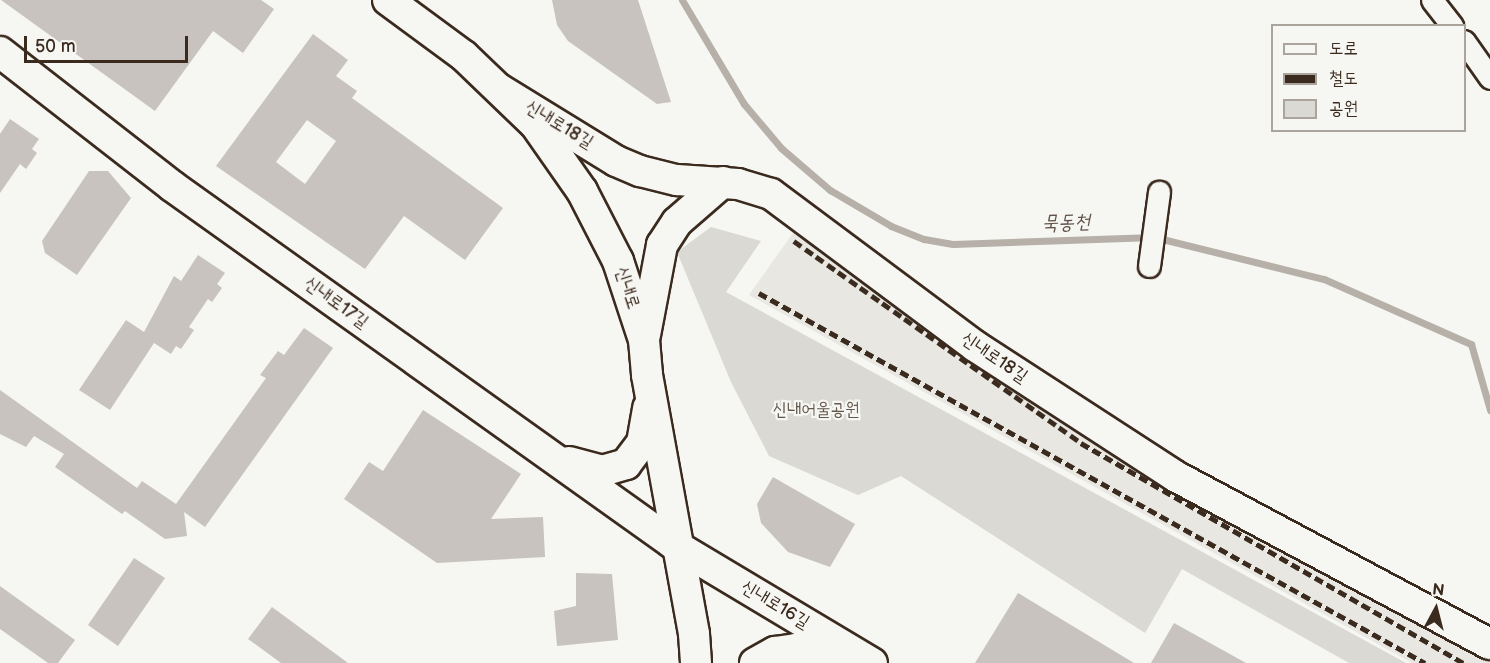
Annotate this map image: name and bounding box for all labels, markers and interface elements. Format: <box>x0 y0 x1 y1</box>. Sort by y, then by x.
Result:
scale bar <box>27 24 190 62</box>
legend <box>1271 24 1466 132</box>
text: 50 m <box>35 36 76 57</box>
text: 도로 <box>1329 38 1358 59</box>
text: 철도 <box>1329 68 1358 89</box>
street label: 신내로18길 <box>521 96 597 154</box>
text: 공원 <box>1329 98 1358 119</box>
water label: 묵동천 <box>1041 210 1091 236</box>
street label: 신내로 <box>610 264 644 312</box>
street label: 신내로17길 <box>300 273 372 333</box>
street label: 신내로18길 <box>957 328 1031 388</box>
park label: 신내어울공원 <box>773 399 859 421</box>
street label: 신내로16길 <box>737 576 813 634</box>
north arrow <box>1406 579 1466 639</box>
text: N <box>1431 580 1445 601</box>

